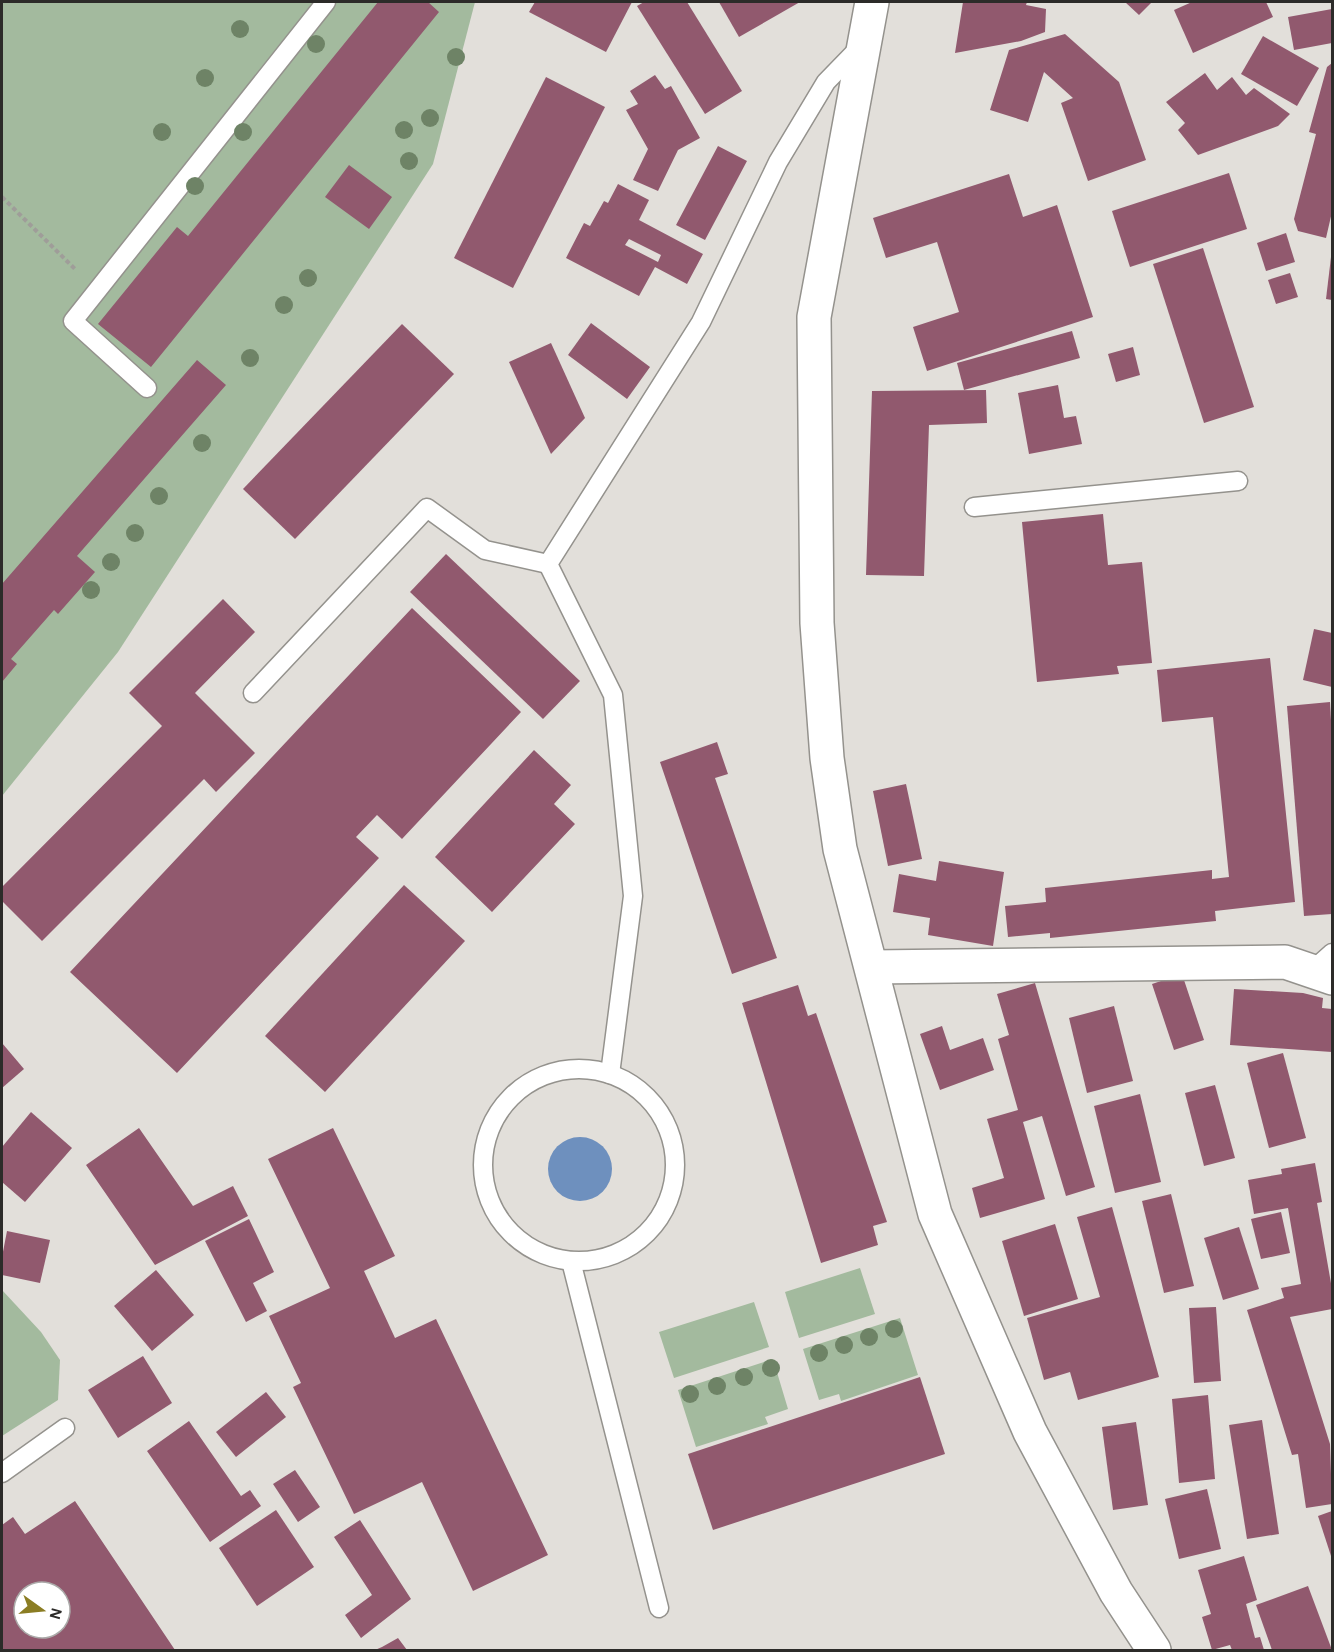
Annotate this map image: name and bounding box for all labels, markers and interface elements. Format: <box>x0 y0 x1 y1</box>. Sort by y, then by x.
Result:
north arrow <box>12 1580 72 1640</box>
text: N <box>46 1606 65 1621</box>

